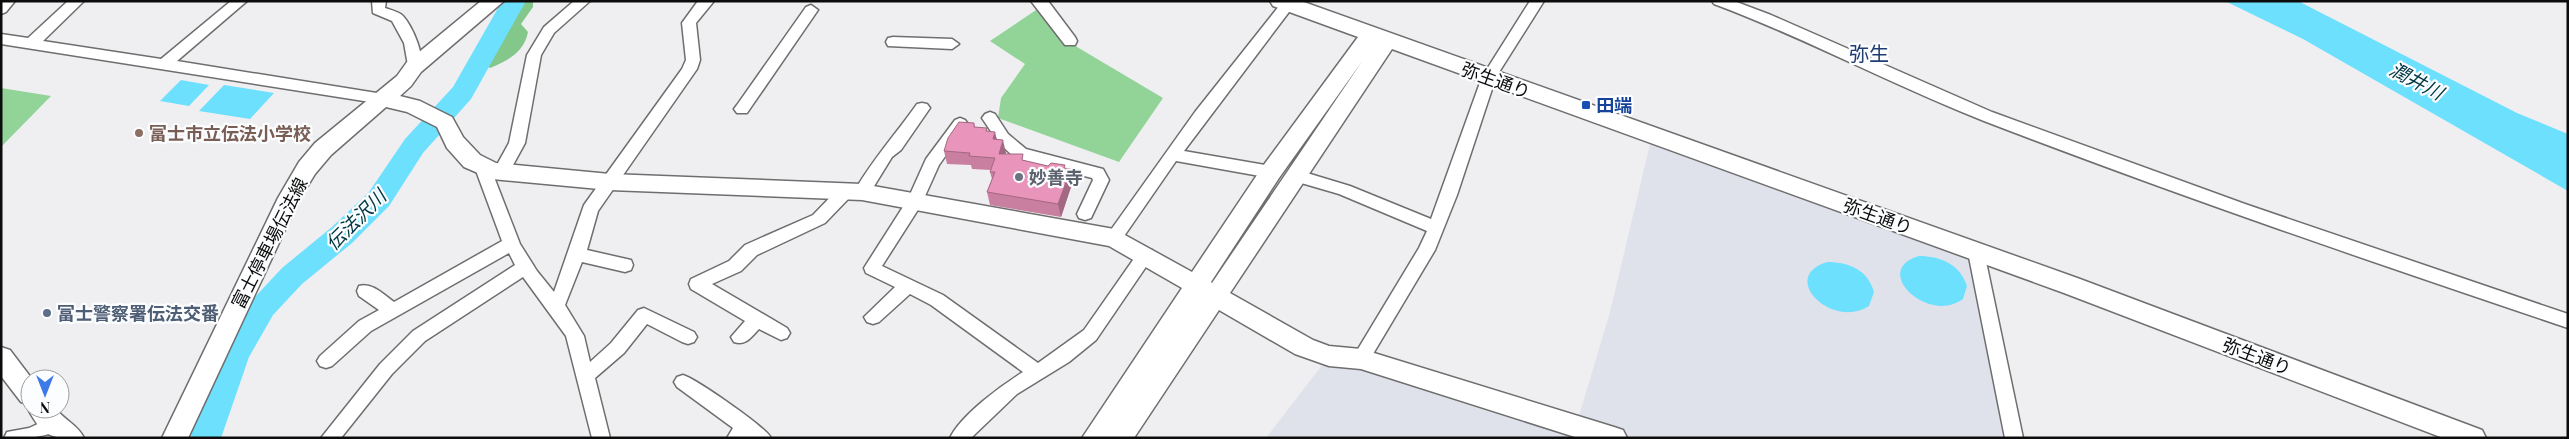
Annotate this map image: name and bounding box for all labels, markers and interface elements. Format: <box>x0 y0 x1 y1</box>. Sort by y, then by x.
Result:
district label: 弥生 <box>1849 39 1889 66</box>
water label: 潤井川 <box>2386 55 2450 106</box>
street label: 弥生通り <box>1458 56 1534 104</box>
place label: 田端 <box>1596 93 1632 117</box>
marker: 田端 <box>1580 99 1592 111</box>
place label: 富士市立伝法小学校 <box>149 121 311 145</box>
marker: 富士市立伝法小学校 <box>133 127 145 139</box>
place label: 妙善寺 <box>1029 165 1083 189</box>
marker: 妙善寺 <box>1013 171 1025 183</box>
street label: 富士停車場伝法線 <box>226 173 312 313</box>
water label: 伝法沢川 <box>319 182 392 255</box>
street label: 弥生通り <box>1840 192 1916 240</box>
place label: 富士警察署伝法交番 <box>57 301 219 325</box>
marker: 富士警察署伝法交番 <box>41 307 53 319</box>
street label: 弥生通り <box>2219 332 2295 380</box>
north arrow <box>20 369 70 419</box>
text: N <box>40 398 50 417</box>

